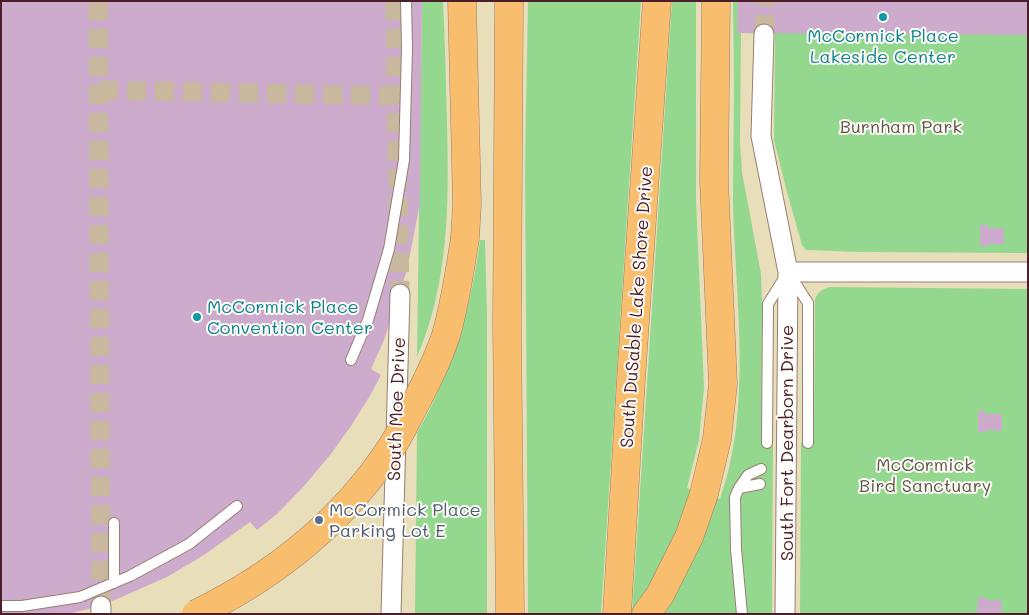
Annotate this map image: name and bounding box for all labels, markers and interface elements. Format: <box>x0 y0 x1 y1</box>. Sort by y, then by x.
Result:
marker: McCormick Place Lakeside Center <box>877 11 889 23</box>
place label: McCormick Place Lakeside Center <box>807 25 959 68</box>
park label: Burnham Park <box>840 116 962 138</box>
street label: South DuSable Lake Shore Drive <box>616 165 658 449</box>
place label: McCormick Place Convention Center <box>207 296 373 338</box>
marker: McCormick Place Convention Center <box>191 311 203 323</box>
street label: South Fort Dearborn Drive <box>776 325 798 561</box>
street label: South Moe Drive <box>384 337 410 481</box>
park label: McCormick Bird Sanctuary <box>859 454 991 496</box>
place label: McCormick Place Parking Lot E <box>329 499 481 542</box>
marker: McCormick Place Parking Lot E <box>313 514 325 526</box>

